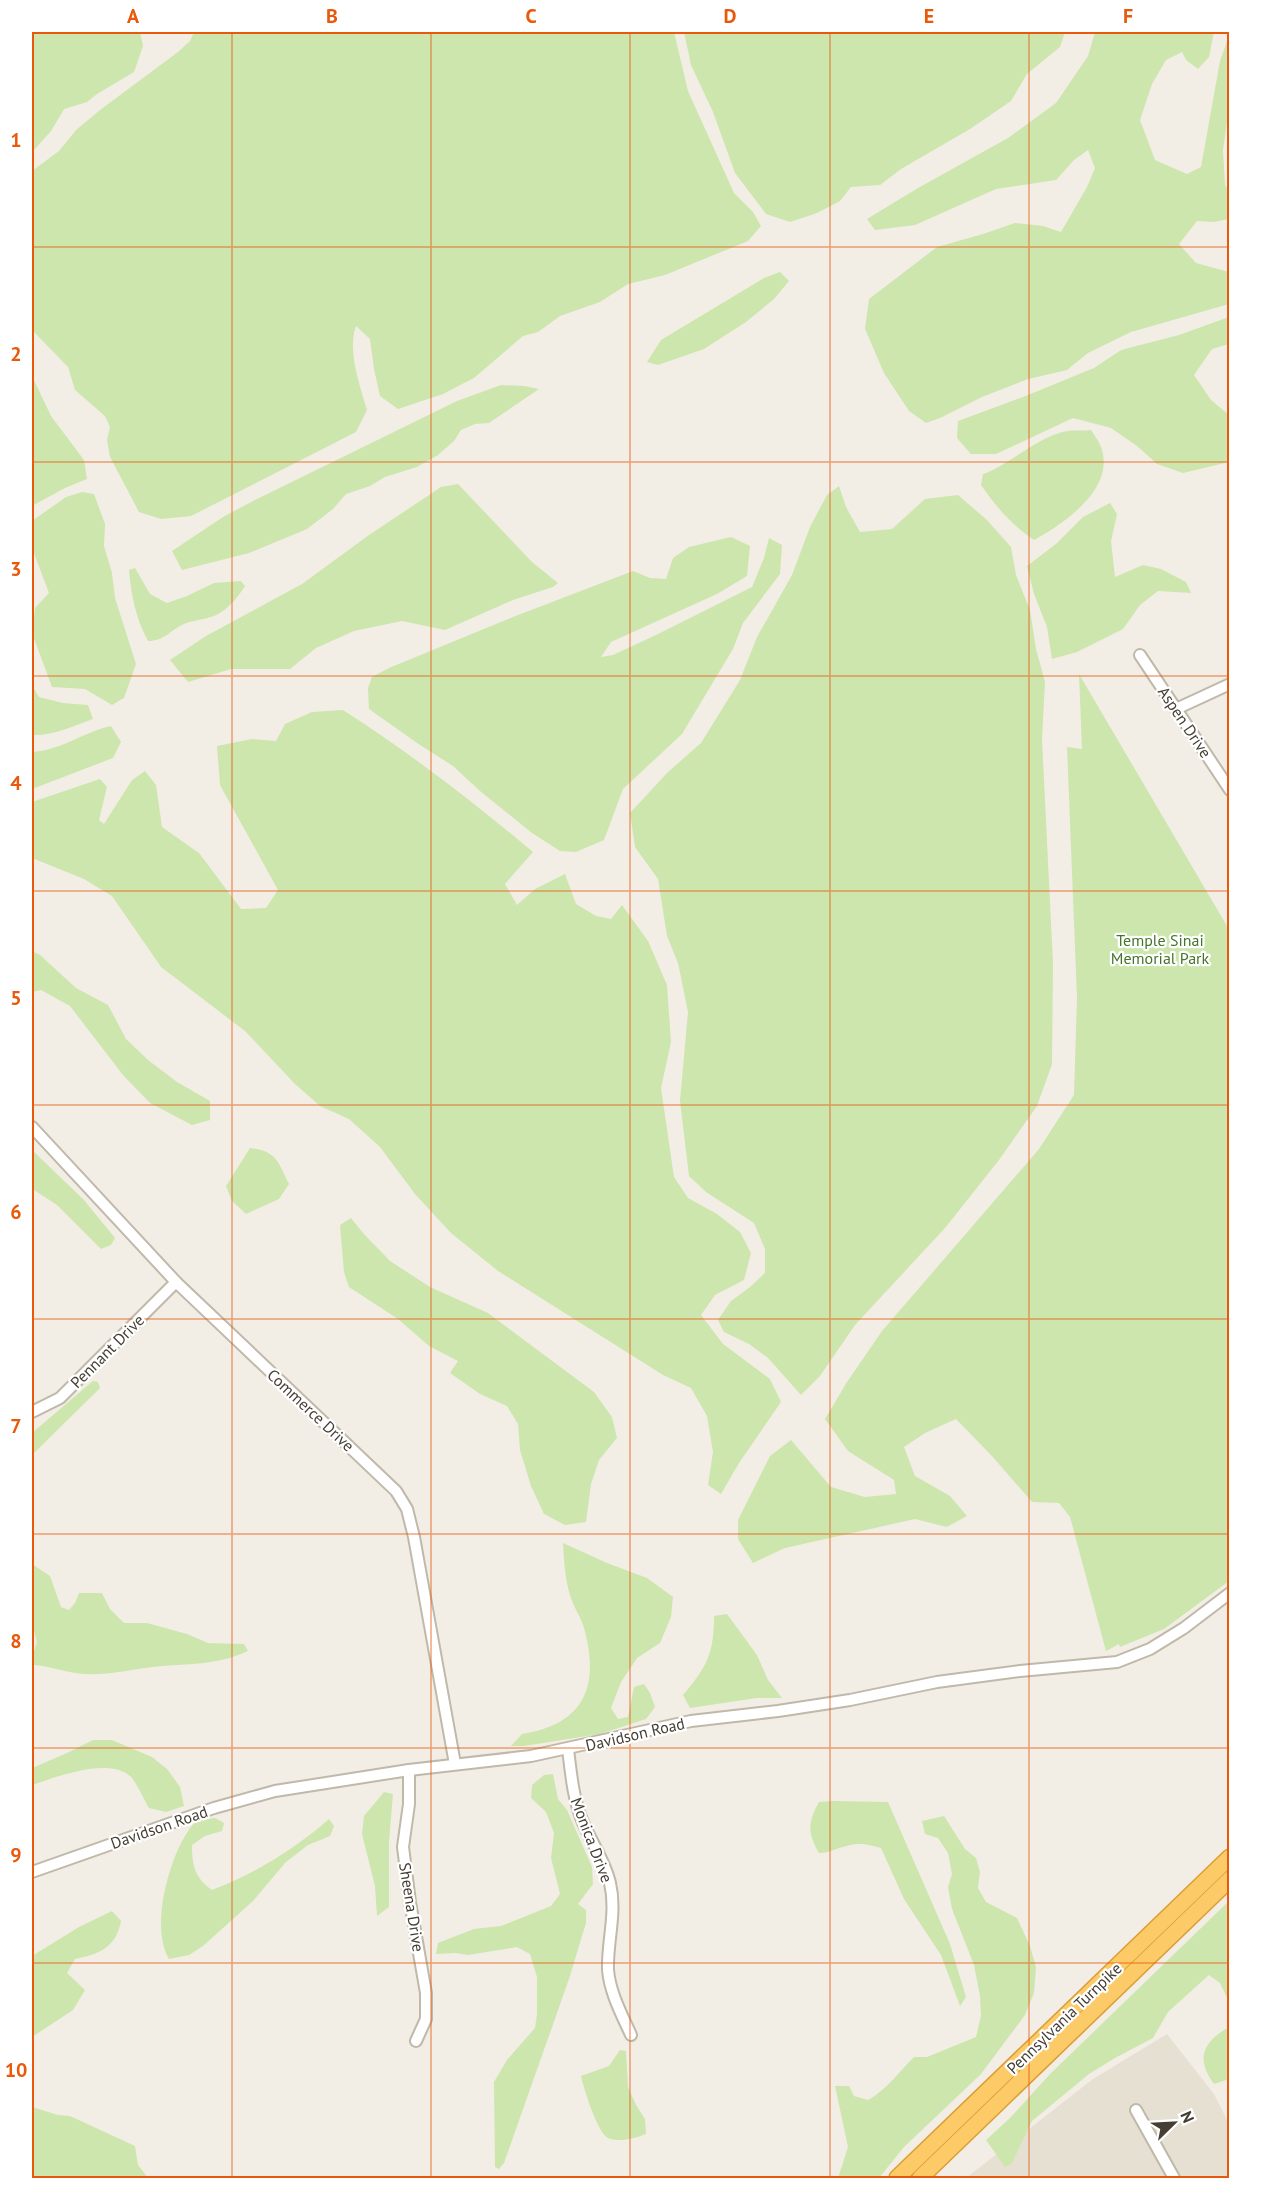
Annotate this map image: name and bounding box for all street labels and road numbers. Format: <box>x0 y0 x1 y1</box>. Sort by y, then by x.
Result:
street label: Aspen Drive <box>1154 683 1216 761</box>
street label: Pennant Drive <box>66 1310 148 1392</box>
street label: Commerce Drive <box>263 1365 359 1455</box>
street label: Davidson Road <box>583 1713 687 1755</box>
street label: Monica Drive <box>567 1795 617 1885</box>
street label: Davidson Road <box>108 1801 210 1853</box>
street label: Sheena Drive <box>395 1861 429 1953</box>
street label: Pennsylvania Turnpike <box>1002 1958 1126 2078</box>

